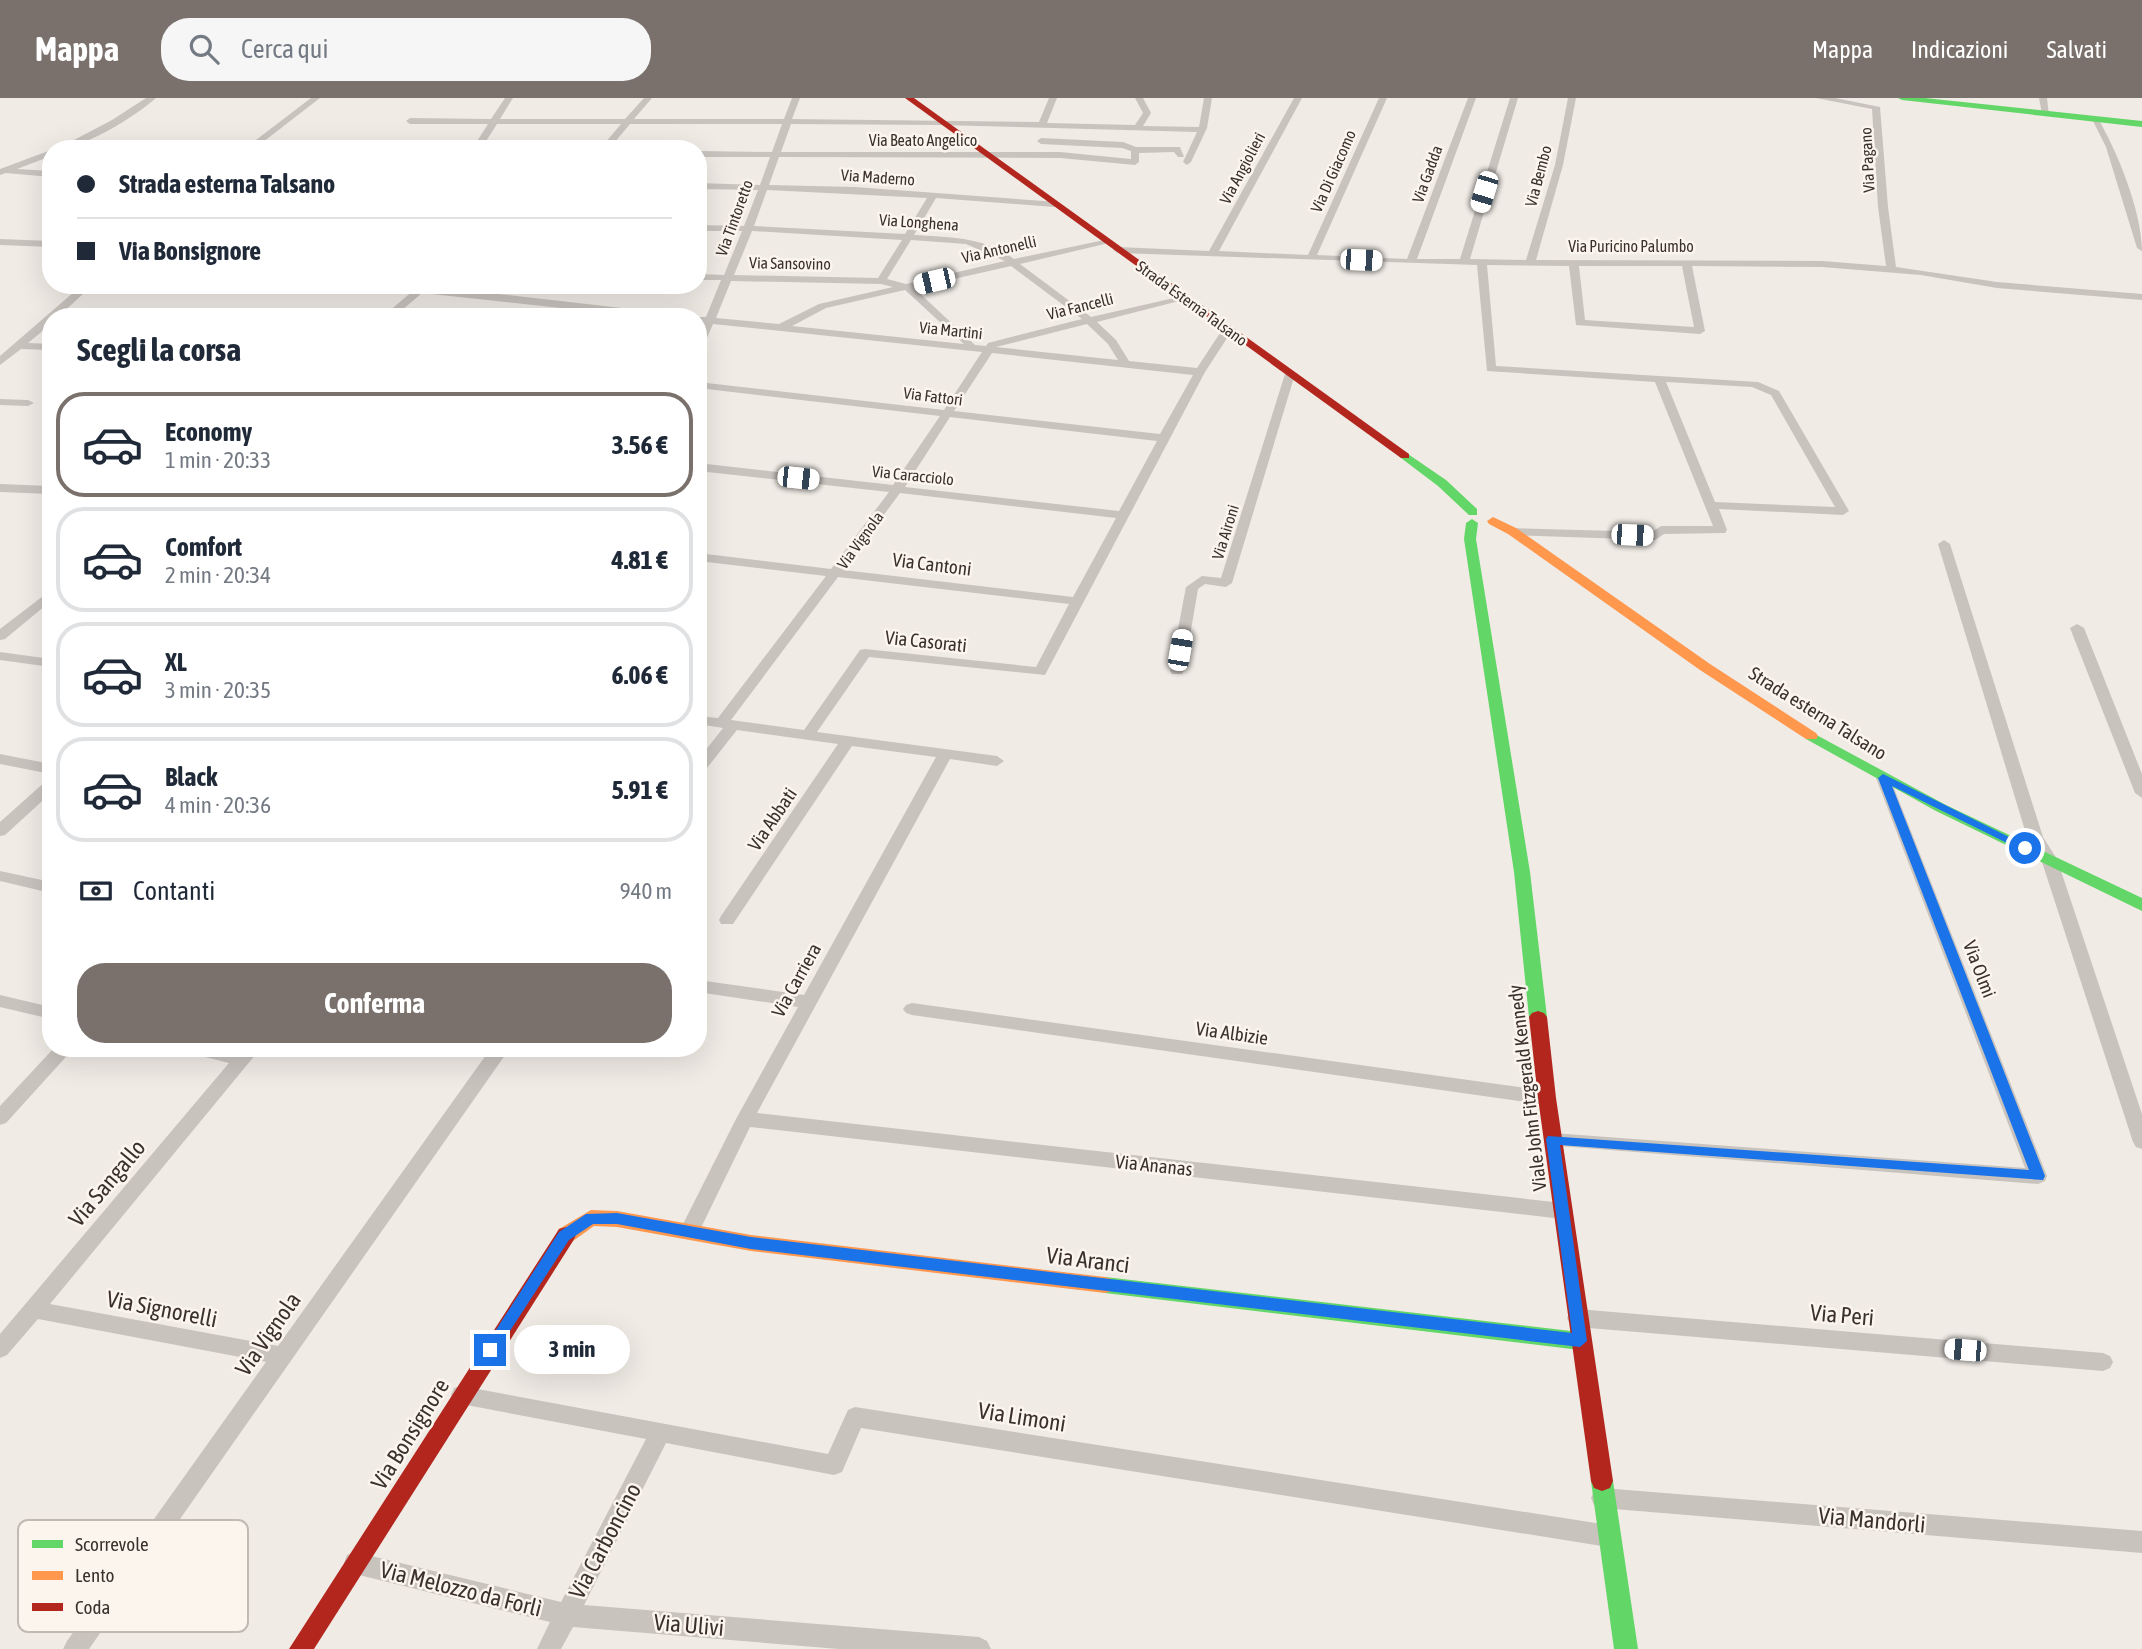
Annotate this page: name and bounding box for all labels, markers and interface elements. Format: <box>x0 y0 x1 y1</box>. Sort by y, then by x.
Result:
search box <box>161 18 651 81</box>
text: Mappa <box>35 30 119 68</box>
icon: search <box>185 30 223 68</box>
text: Cerca qui <box>241 34 328 64</box>
text: Mappa <box>1812 36 1873 63</box>
text: Indicazioni <box>1911 36 2008 63</box>
text: Salvati <box>2046 36 2107 63</box>
street label: Via Di Giacomo <box>1307 127 1359 215</box>
street label: Via Pagano <box>1856 127 1879 193</box>
street label: Via Angiolieri <box>1216 129 1269 207</box>
street label: Via Beato Angelico <box>869 131 977 150</box>
street label: Via Gadda <box>1408 143 1446 205</box>
street label: Via Bembo <box>1521 143 1555 209</box>
street label: Via Maderno <box>840 165 916 189</box>
text: Strada esterna Talsano <box>119 169 335 199</box>
car <box>1468 169 1501 215</box>
street label: Via Tintoretto <box>712 177 756 259</box>
street label: Via Longhena <box>879 210 959 235</box>
street label: Via Antonelli <box>960 232 1038 266</box>
text: Via Bonsignore <box>119 236 261 266</box>
street label: Via Puricino Palumbo <box>1568 237 1694 255</box>
car <box>1340 249 1383 271</box>
street label: Via Sansovino <box>749 253 831 273</box>
street label: Strada Esterna Talsano <box>1133 257 1251 349</box>
car <box>912 266 957 296</box>
street label: Via Fancelli <box>1045 289 1115 323</box>
street label: Via Martini <box>918 318 984 342</box>
text: Scegli la corsa <box>77 331 241 368</box>
street label: Via Fattori <box>902 383 964 409</box>
icon: car <box>81 413 144 476</box>
text: Economy <box>165 417 252 447</box>
text: 3.56 € <box>611 430 668 460</box>
text: 1 min · 20:33 <box>165 447 271 473</box>
street label: Via Caracciolo <box>871 462 955 488</box>
car <box>777 465 820 491</box>
street label: Via Aironi <box>1208 502 1242 562</box>
street label: Via Vignola <box>833 508 888 573</box>
car <box>1611 524 1654 546</box>
icon: car <box>81 528 144 591</box>
text: Comfort <box>165 532 242 562</box>
text: 4.81 € <box>611 545 668 575</box>
street label: Via Cantoni <box>891 548 973 580</box>
text: 2 min · 20:34 <box>165 562 271 588</box>
street label: Via Casorati <box>884 626 968 656</box>
car <box>1167 627 1194 673</box>
icon: car <box>81 643 144 706</box>
text: XL <box>165 647 187 677</box>
text: 6.06 € <box>611 660 668 690</box>
street label: Strada esterna Talsano <box>1745 662 1891 764</box>
text: 3 min · 20:35 <box>165 677 271 703</box>
icon: car <box>81 758 144 821</box>
text: Black <box>165 762 217 792</box>
text: 5.91 € <box>611 775 668 805</box>
street label: Via Abbati <box>743 783 801 855</box>
text: 4 min · 20:36 <box>165 792 271 818</box>
route start <box>2009 832 2041 864</box>
icon: cash <box>77 872 115 910</box>
text: Contanti <box>133 876 215 906</box>
text: 940 m <box>620 878 672 904</box>
street label: Via Olmi <box>1959 937 2001 1001</box>
street label: Via Carriera <box>767 939 825 1021</box>
button: Conferma <box>77 963 672 1043</box>
street label: Viale John Fitzgerald Kennedy <box>1503 984 1551 1192</box>
street label: Via Albizie <box>1194 1017 1270 1049</box>
street label: Via Sangallo <box>63 1134 151 1232</box>
street label: Via Ananas <box>1114 1150 1194 1180</box>
street label: Via Aranci <box>1045 1242 1131 1278</box>
street label: Via Signorelli <box>105 1286 219 1332</box>
street label: Via Vignola <box>230 1287 306 1381</box>
street label: Via Peri <box>1809 1299 1875 1331</box>
callout: 3 min <box>514 1326 630 1374</box>
route end <box>474 1334 506 1366</box>
text: 3 min <box>549 1336 595 1362</box>
car <box>1944 1338 1987 1362</box>
street label: Via Bonsignore <box>366 1374 454 1494</box>
street label: Via Limoni <box>976 1397 1068 1437</box>
street label: Via Carboncino <box>564 1479 646 1603</box>
street label: Via Mandorli <box>1817 1502 1927 1538</box>
legend <box>18 1520 248 1632</box>
text: Scorrevole <box>75 1533 149 1555</box>
street label: Via Melozzo da Forlì <box>378 1556 544 1622</box>
text: Lento <box>75 1564 114 1586</box>
text: Coda <box>75 1596 110 1618</box>
street label: Via Ulivi <box>653 1609 725 1641</box>

